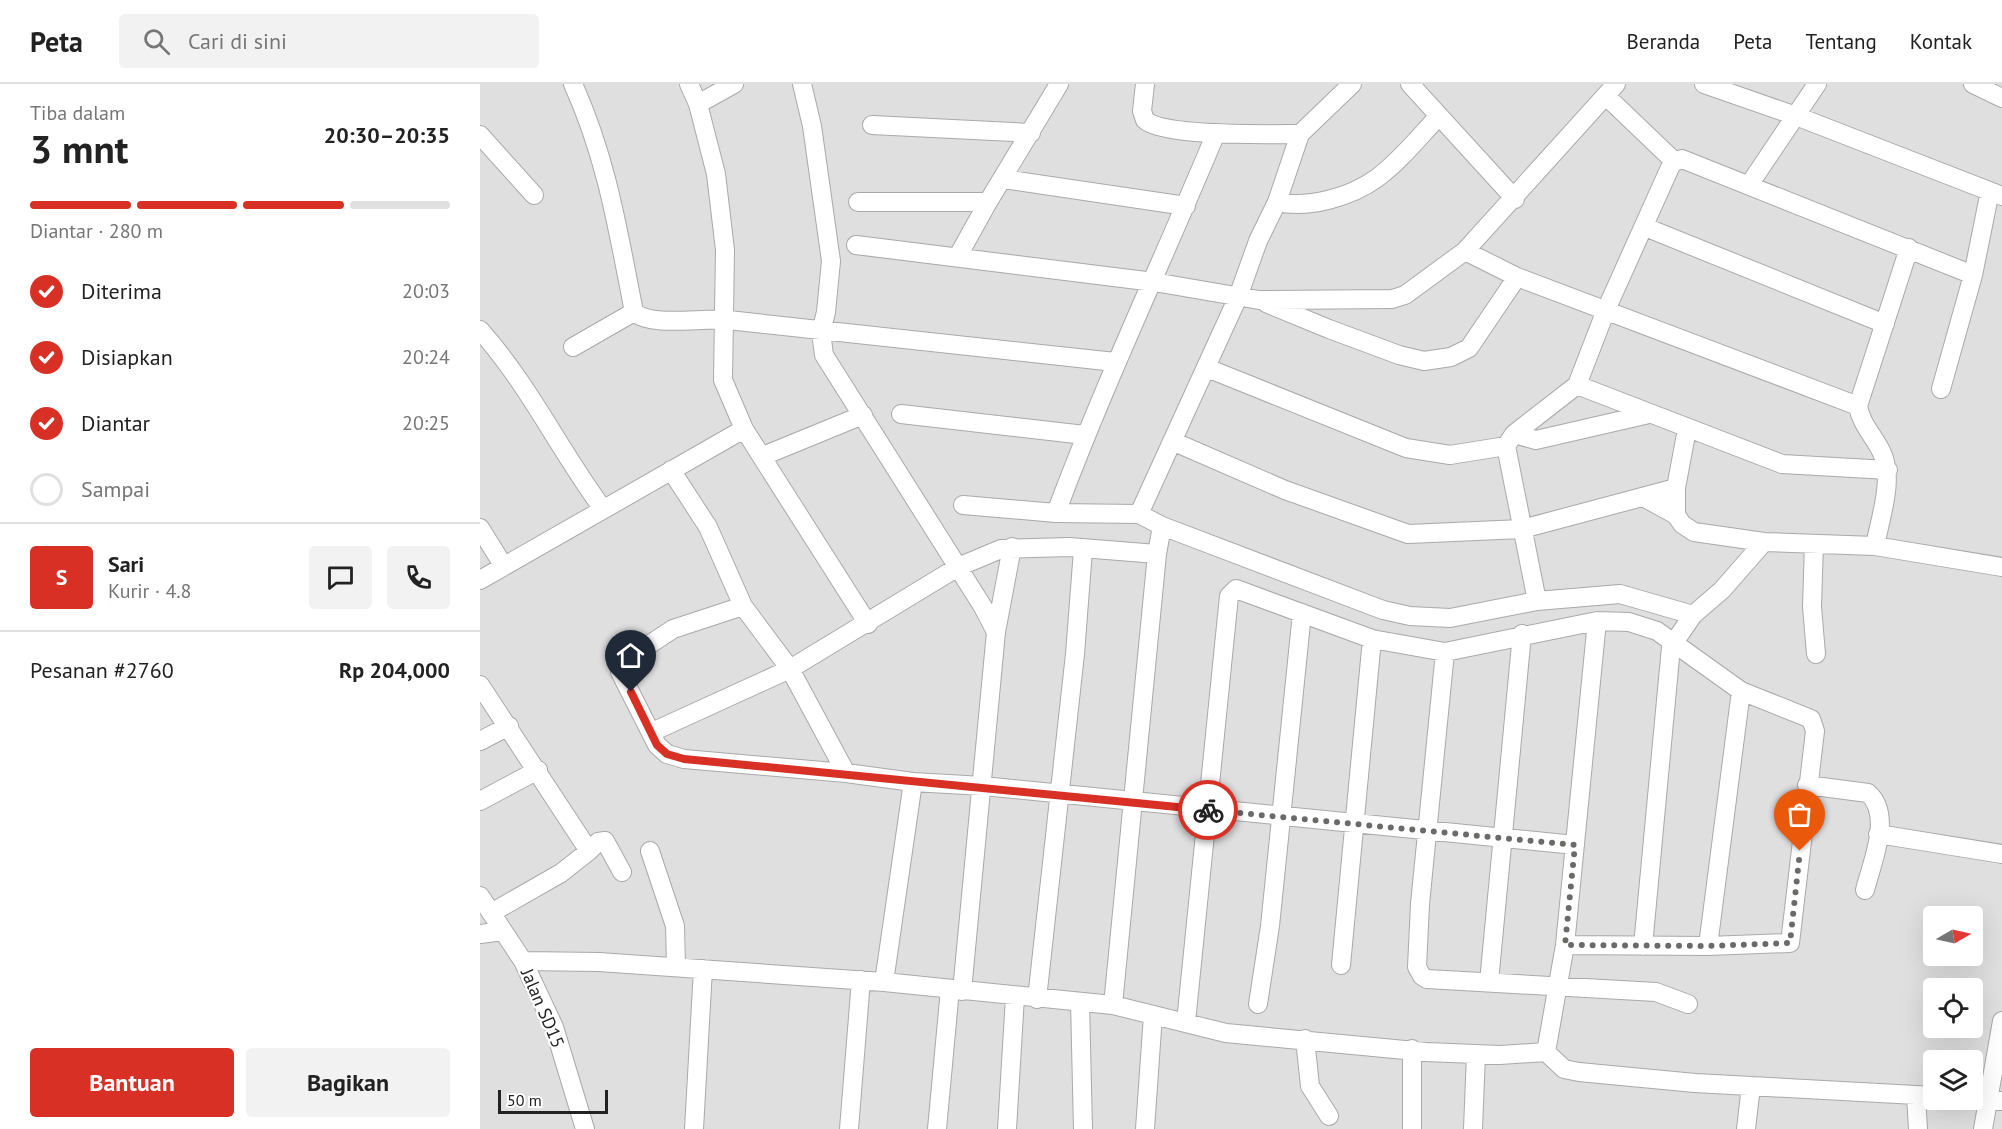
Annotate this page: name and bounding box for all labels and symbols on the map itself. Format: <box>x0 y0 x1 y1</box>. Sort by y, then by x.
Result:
pin <box>605 630 656 692</box>
courier <box>1178 780 1238 840</box>
pin <box>1774 789 1825 851</box>
north arrow <box>1923 906 1983 966</box>
street label: Jalan SD15 <box>516 964 570 1051</box>
scale bar <box>498 1087 608 1114</box>

